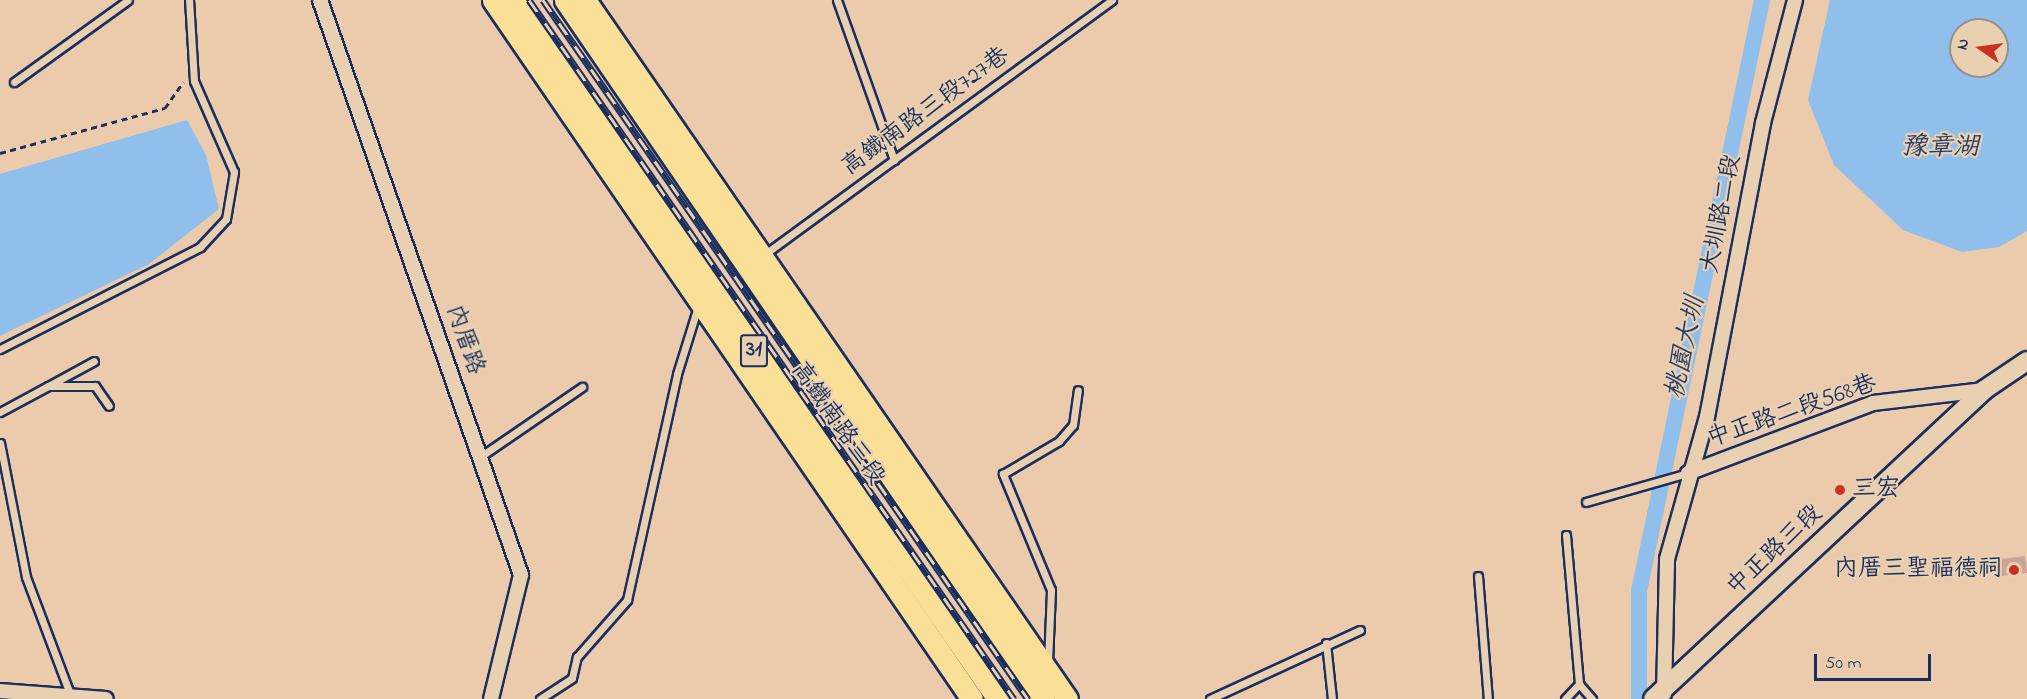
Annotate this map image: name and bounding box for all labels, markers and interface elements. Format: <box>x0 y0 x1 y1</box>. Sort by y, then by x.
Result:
north arrow <box>1949 18 2009 78</box>
text: N <box>1951 36 1976 52</box>
street label: 高鐵南路三段727巷 <box>837 42 1015 182</box>
water label: 豫章湖 <box>1901 133 1979 165</box>
street label: 大圳路二段 <box>1696 152 1748 276</box>
water label: 桃園大圳 <box>1661 294 1713 402</box>
street label: 內厝路 <box>439 301 489 379</box>
road number: 31 <box>739 332 769 370</box>
street label: 高鐵南路三段 <box>784 357 890 491</box>
street label: 中正路二段568巷 <box>1703 370 1881 454</box>
place label: 三宏 <box>1852 476 1900 504</box>
marker: 三宏 <box>1833 483 1847 497</box>
street label: 中正路三段 <box>1721 500 1829 602</box>
place label: 內厝三聖福德祠 <box>1834 556 2002 584</box>
marker: 內厝三聖福德祠 <box>2007 563 2021 577</box>
scale bar <box>1817 642 1934 680</box>
text: 50 m <box>1825 651 1862 677</box>

